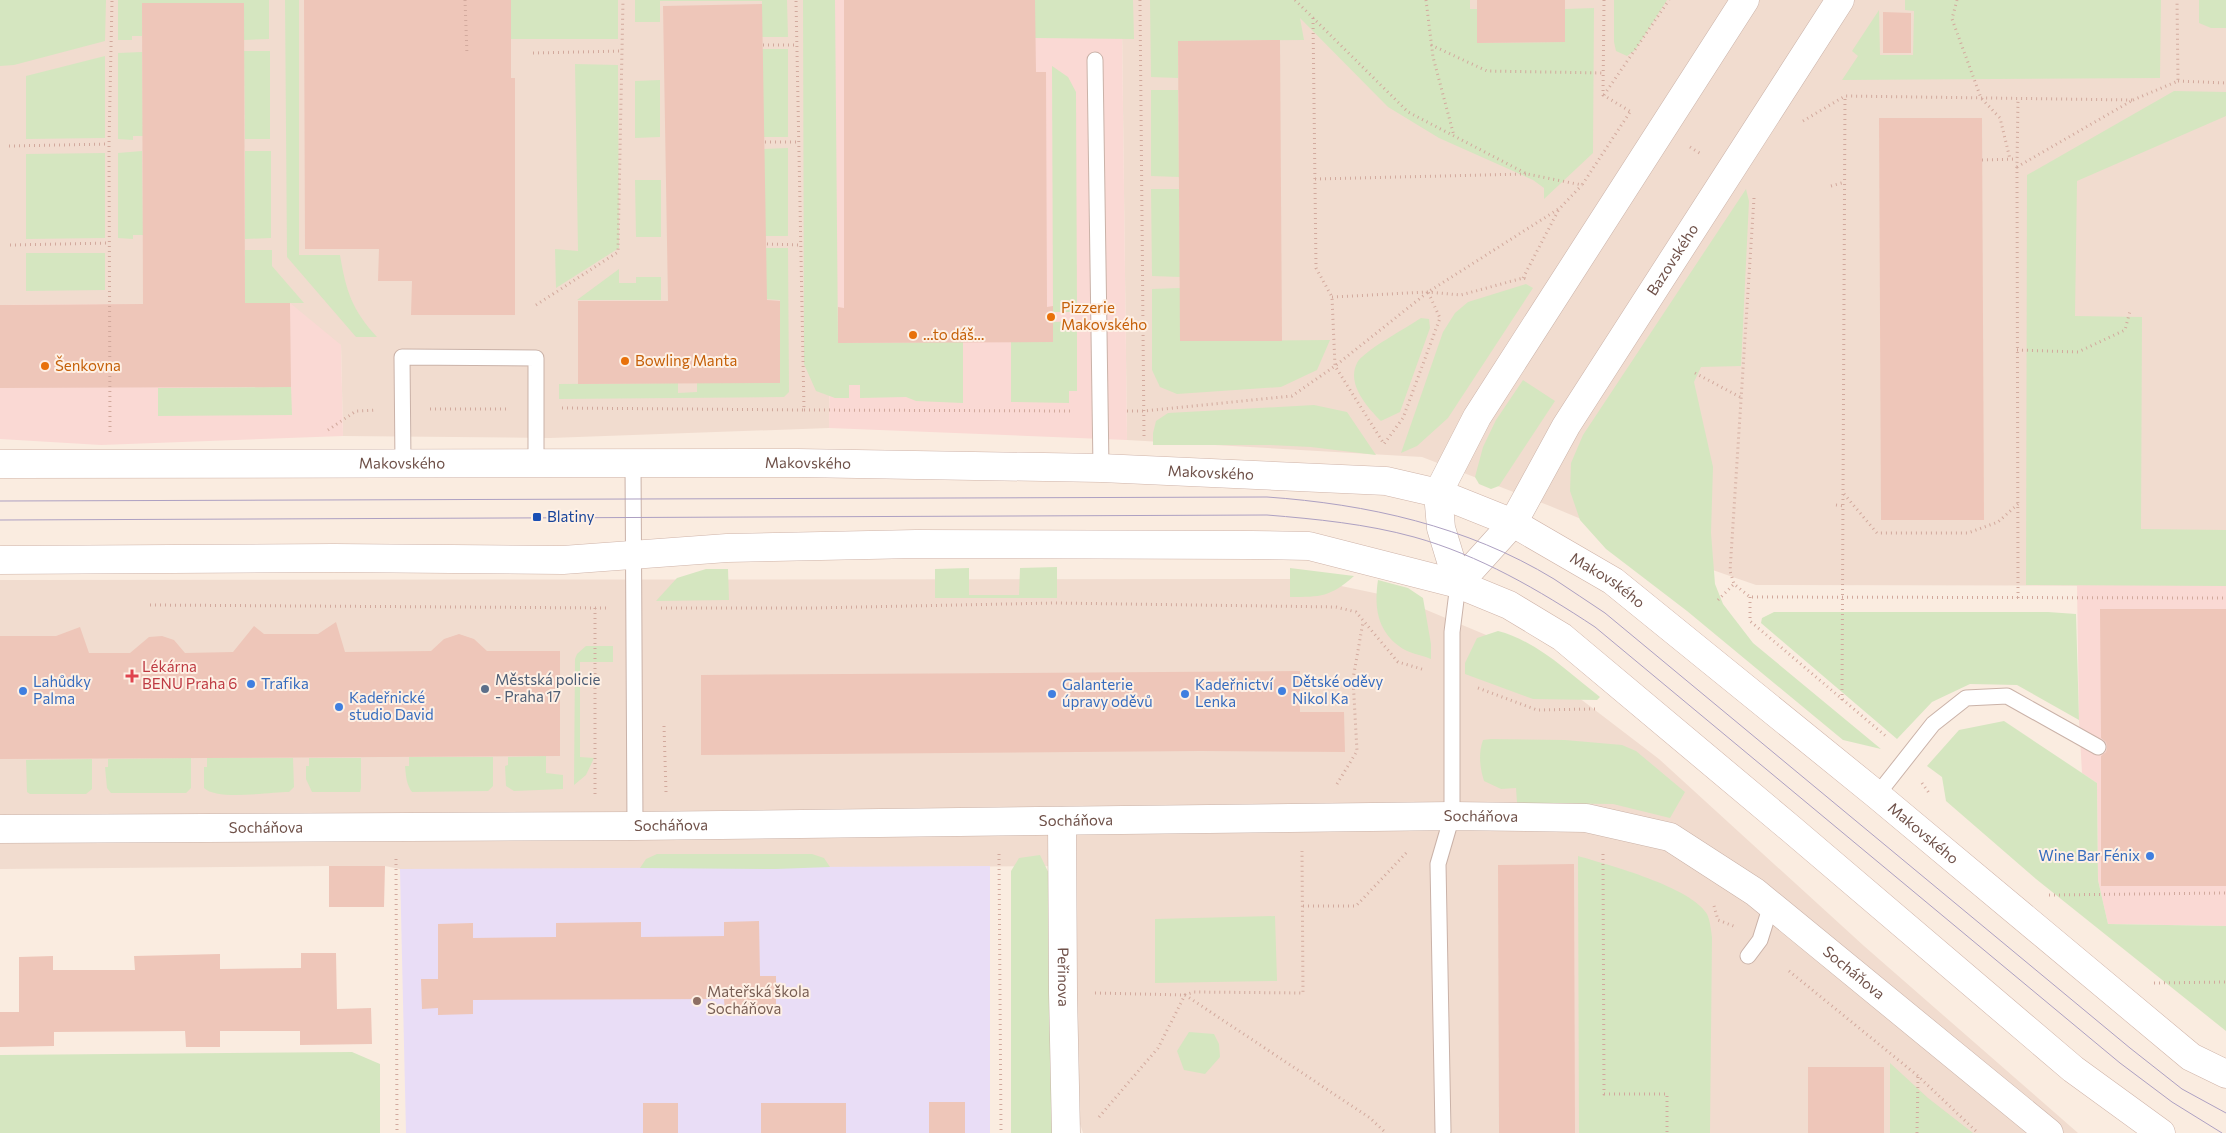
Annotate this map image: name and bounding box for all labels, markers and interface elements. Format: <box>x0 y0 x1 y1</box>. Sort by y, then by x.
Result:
street label: Bazovského <box>1642 220 1702 298</box>
place label: Pizzerie Makovského <box>1061 298 1147 333</box>
marker: Pizzerie Makovského <box>1045 311 1057 323</box>
place label: …to dáš… <box>923 325 984 343</box>
marker: …to dáš… <box>907 329 919 341</box>
place label: Bowling Manta <box>635 351 737 369</box>
place label: Šenkovna <box>55 355 121 374</box>
marker: Bowling Manta <box>619 355 631 367</box>
marker: Šenkovna <box>39 360 51 372</box>
street label: Makovského <box>359 453 445 472</box>
street label: Makovského <box>765 453 851 472</box>
street label: Makovského <box>1167 461 1254 483</box>
place label: Blatiny <box>547 507 595 525</box>
marker: Blatiny <box>531 511 543 523</box>
street label: Makovského <box>1567 548 1649 611</box>
place label: Lékárna BENU Praha 6 <box>142 657 237 692</box>
marker: Lékárna BENU Praha 6 <box>126 670 138 682</box>
place label: Městská policie - Praha 17 <box>495 670 601 705</box>
place label: Lahůdky Palma <box>33 672 91 707</box>
place label: Dětské oděvy Nikol Ka <box>1292 672 1383 707</box>
place label: Trafika <box>261 674 309 692</box>
place label: Galanterie úpravy oděvů <box>1062 675 1153 710</box>
place label: Kadeřnictví Lenka <box>1195 675 1274 710</box>
marker: Trafika <box>245 678 257 690</box>
marker: Městská policie - Praha 17 <box>479 683 491 695</box>
marker: Lahůdky Palma <box>17 685 29 697</box>
marker: Dětské oděvy Nikol Ka <box>1276 685 1288 697</box>
place label: Kadeřnické studio David <box>349 688 434 723</box>
marker: Galanterie úpravy oděvů <box>1046 688 1058 700</box>
marker: Kadeřnictví Lenka <box>1179 688 1191 700</box>
marker: Kadeřnické studio David <box>333 701 345 713</box>
street label: Makovského <box>1885 798 1963 867</box>
street label: Socháňova <box>1444 806 1518 825</box>
street label: Socháňova <box>1039 810 1113 829</box>
street label: Socháňova <box>634 815 708 834</box>
street label: Socháňova <box>229 818 303 836</box>
place label: Wine Bar Fénix <box>2038 846 2140 864</box>
marker: Wine Bar Fénix <box>2144 850 2156 862</box>
street label: Socháňova <box>1820 942 1889 1003</box>
street label: Peřinova <box>1055 947 1073 1007</box>
place label: Mateřská škola Socháňova <box>707 982 810 1017</box>
marker: Mateřská škola Socháňova <box>691 995 703 1007</box>

